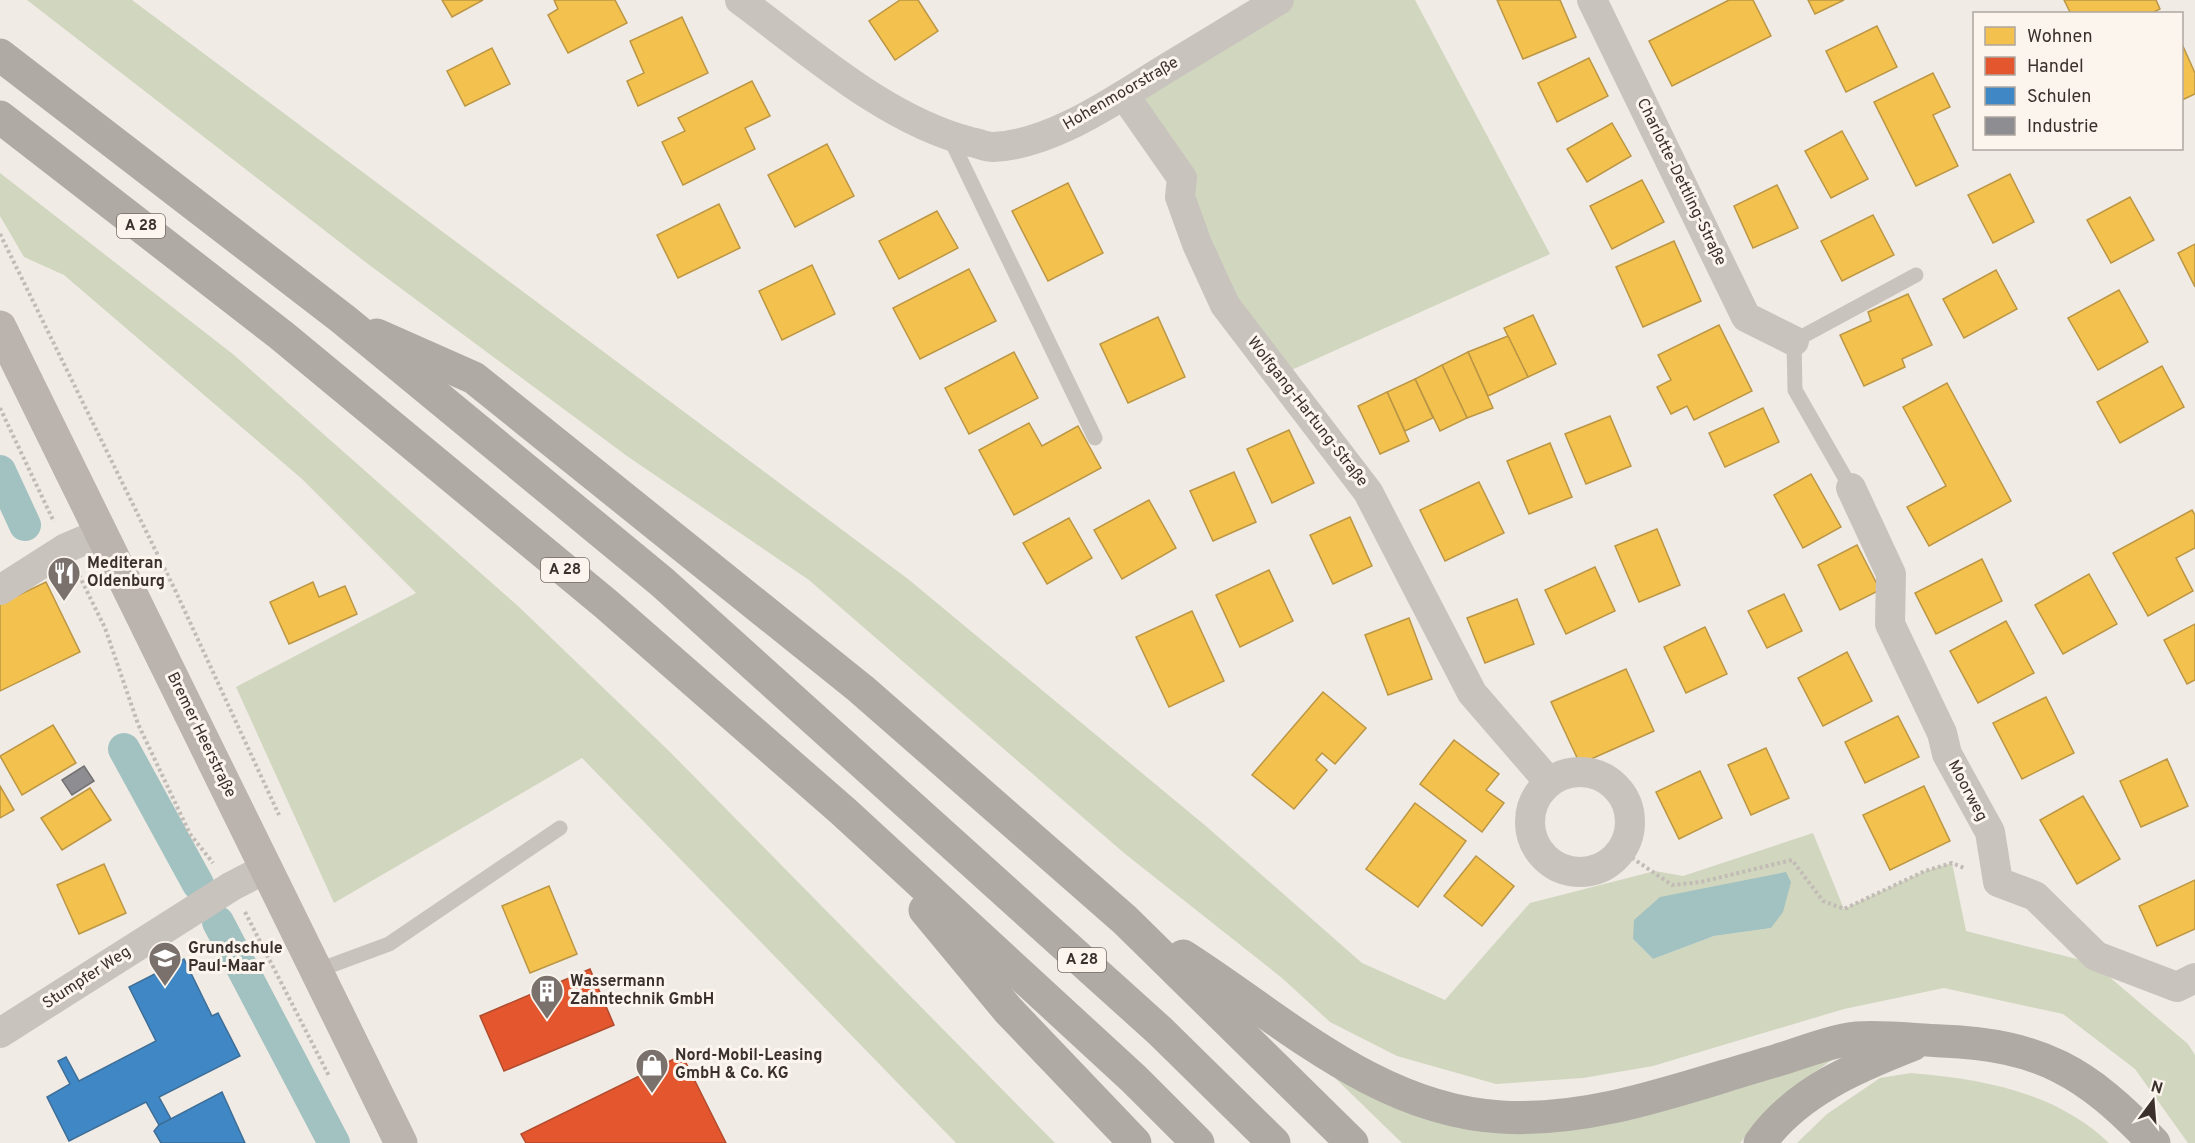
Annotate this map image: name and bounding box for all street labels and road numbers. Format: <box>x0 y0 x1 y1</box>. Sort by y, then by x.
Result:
street label: Hohenmoorstraße <box>1060 53 1182 135</box>
street label: Charlotte-Dettling-Straße <box>1632 95 1730 269</box>
road number: A 28 <box>117 214 165 238</box>
street label: Wolfgang-Hartung-Straße <box>1242 333 1372 491</box>
road number: A 28 <box>541 558 589 582</box>
street label: Bremer Heerstraße <box>162 669 240 801</box>
street label: Moorweg <box>1943 757 1991 825</box>
street label: Stumpfer Weg <box>39 942 135 1014</box>
road number: A 28 <box>1058 948 1106 972</box>

